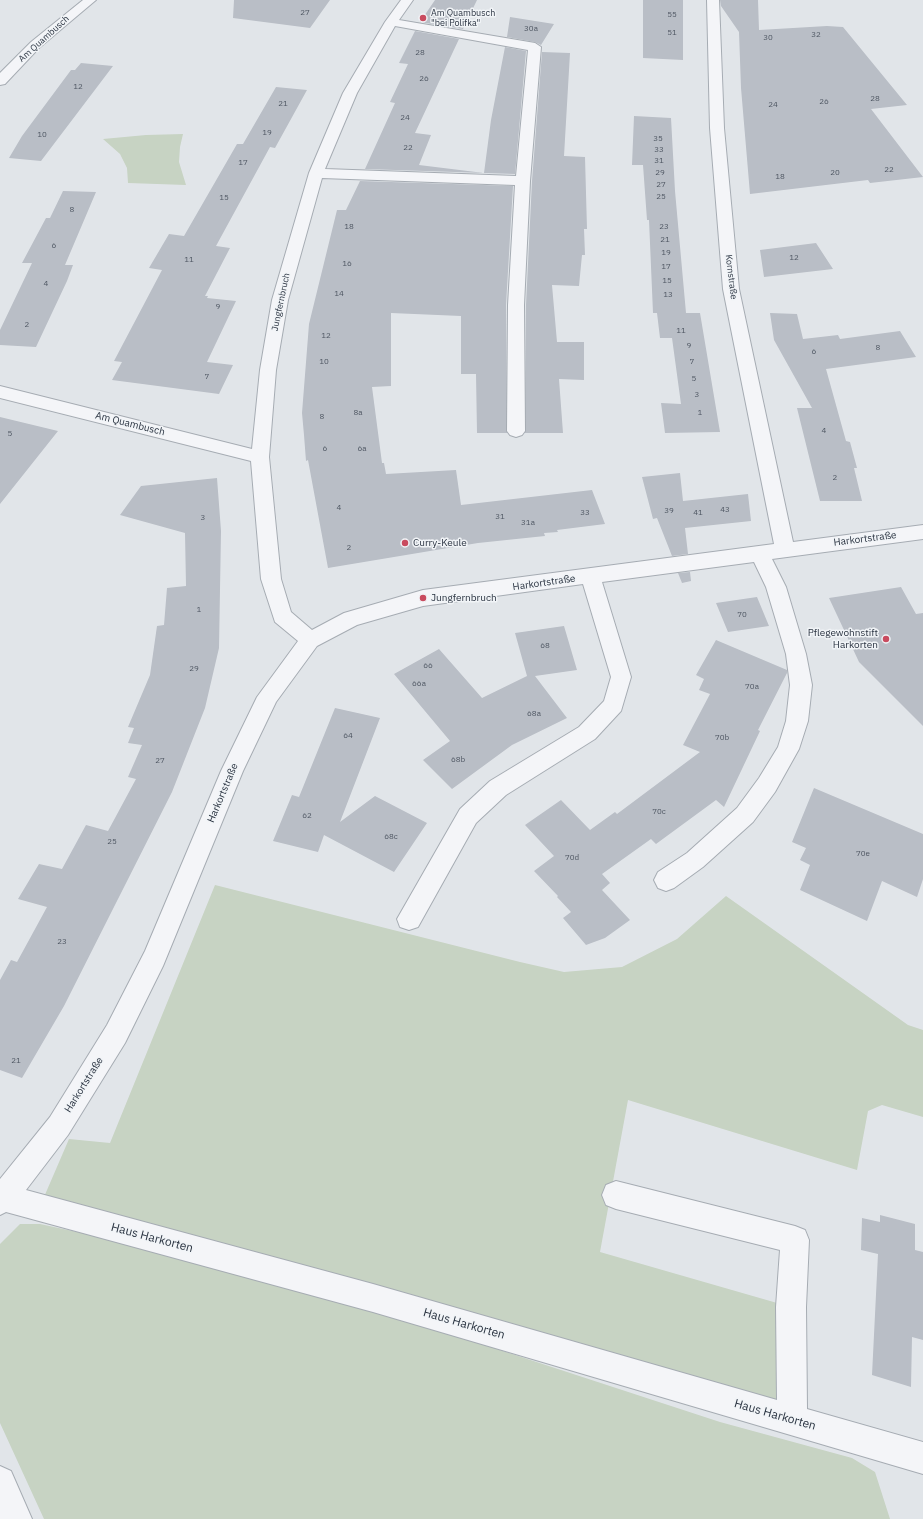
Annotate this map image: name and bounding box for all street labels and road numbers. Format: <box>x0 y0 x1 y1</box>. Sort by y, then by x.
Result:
street label: Am Quambusch <box>17 13 71 65</box>
street label: Kornstraße <box>723 254 739 300</box>
street label: Jungfernbruch <box>270 272 292 332</box>
street label: Am Quambusch <box>94 410 166 438</box>
street label: Harkortstraße <box>833 529 897 549</box>
street label: Harkortstraße <box>512 573 576 593</box>
street label: Harkortstraße <box>205 762 241 824</box>
street label: Harkortstraße <box>62 1055 106 1115</box>
street label: Haus Harkorten <box>109 1220 195 1256</box>
street label: Haus Harkorten <box>421 1305 507 1343</box>
street label: Haus Harkorten <box>732 1396 818 1434</box>

